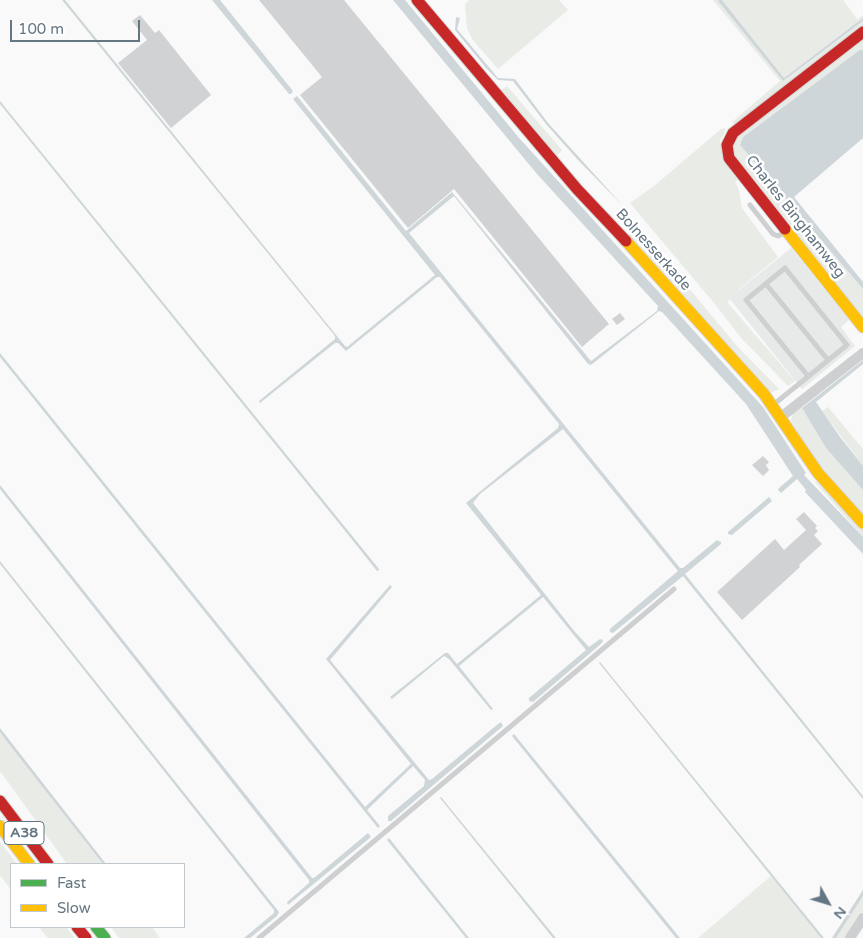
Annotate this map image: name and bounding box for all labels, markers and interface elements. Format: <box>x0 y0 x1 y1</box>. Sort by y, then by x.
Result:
scale bar <box>12 10 142 42</box>
text: 100 m <box>18 20 64 38</box>
street label: Charles Binghamweg <box>742 152 848 282</box>
street label: Bolnesserkade <box>612 205 694 295</box>
road number: A38 <box>4 821 44 844</box>
legend <box>10 863 185 928</box>
text: Fast <box>57 874 86 892</box>
north arrow <box>803 878 853 928</box>
text: Slow <box>57 899 91 917</box>
text: N <box>830 903 850 922</box>

